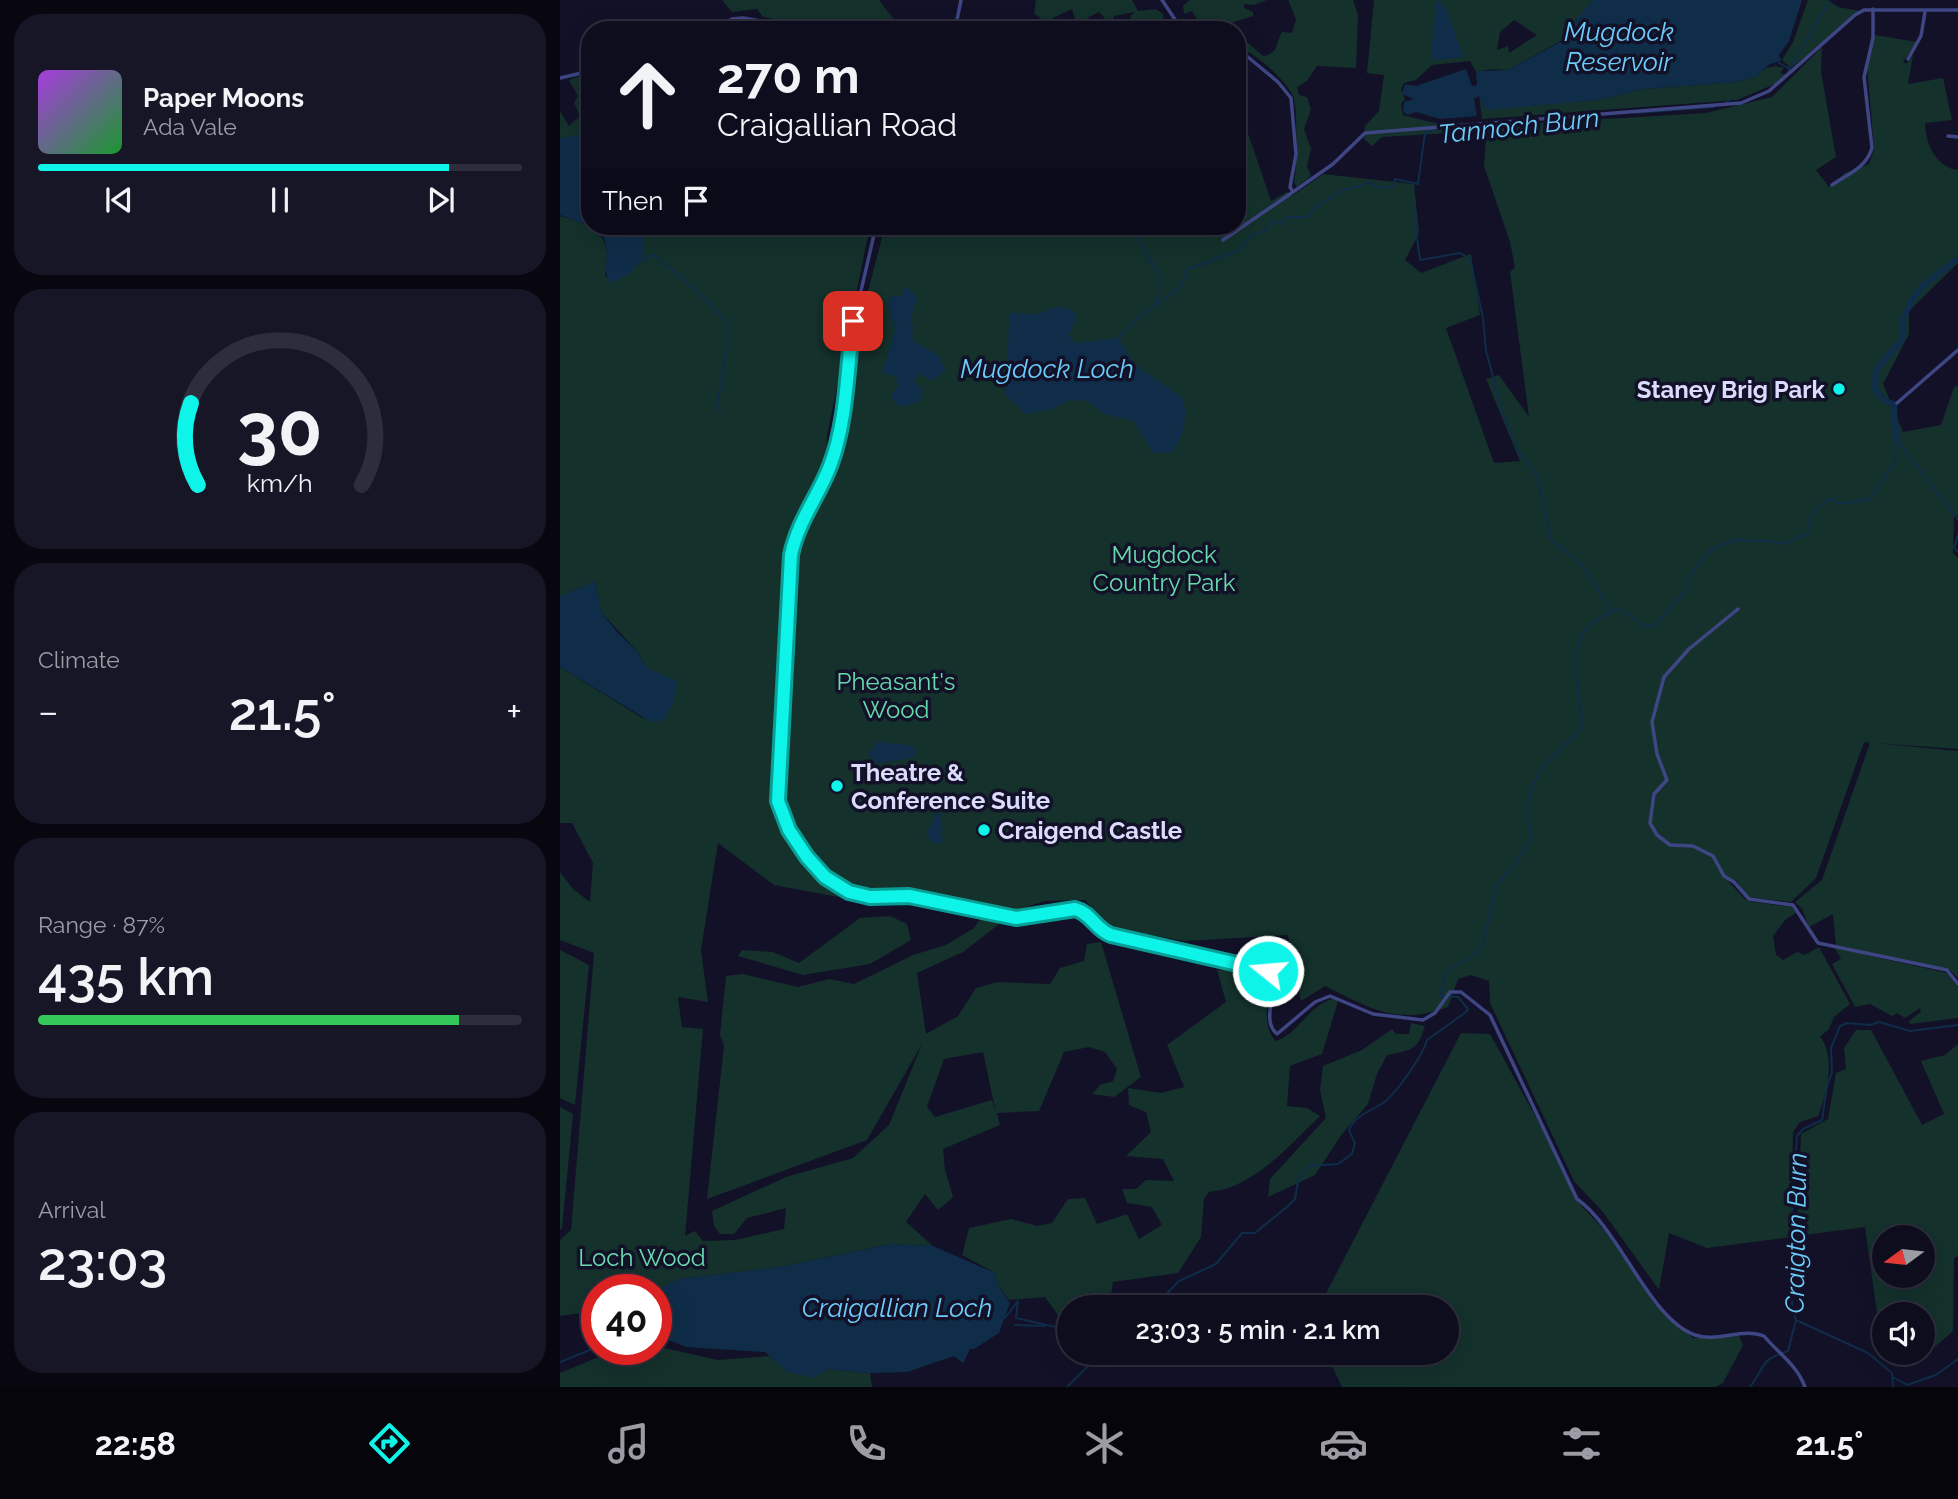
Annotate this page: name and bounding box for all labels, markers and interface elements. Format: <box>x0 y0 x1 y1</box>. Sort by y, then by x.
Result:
water label: Mugdock Reservoir <box>1564 17 1674 77</box>
text: 270 m <box>717 47 860 104</box>
icon: ahead <box>602 49 693 140</box>
text: Paper Moons <box>143 83 304 113</box>
water label: Tannoch Burn <box>1437 103 1601 149</box>
text: Craigallian Road <box>717 106 957 143</box>
text: Ada Vale <box>143 113 237 140</box>
icon: previous <box>100 181 138 219</box>
icon: pause <box>261 181 299 219</box>
icon: next <box>422 181 460 219</box>
icon: arrive <box>677 182 715 220</box>
text: Then <box>602 186 663 216</box>
pin <box>823 291 883 351</box>
icon: arrive <box>834 302 872 340</box>
water label: Mugdock Loch <box>960 354 1134 384</box>
place label: Staney Brig Park <box>1637 375 1826 404</box>
marker: Staney Brig Park <box>1831 381 1847 397</box>
text: 30 <box>237 387 323 472</box>
text: km/h <box>247 468 313 498</box>
park label: Mugdock Country Park <box>1093 540 1236 597</box>
text: Climate <box>38 646 120 673</box>
park label: Pheasant's Wood <box>837 667 955 724</box>
text: 21.5° <box>229 681 336 742</box>
text: − <box>38 689 58 734</box>
text: + <box>506 689 522 734</box>
place label: Theatre & Conference Suite <box>851 758 1050 815</box>
marker: Theatre & Conference Suite <box>829 778 845 794</box>
place label: Craigend Castle <box>998 816 1182 845</box>
marker: Craigend Castle <box>976 822 992 838</box>
text: Range · 87% <box>38 911 165 938</box>
position arrow <box>1231 934 1305 1008</box>
text: 435 km <box>38 946 214 1007</box>
water label: Craigton Burn <box>1780 1152 1812 1314</box>
text: Arrival <box>38 1196 105 1223</box>
north arrow <box>1872 1225 1936 1288</box>
map controls <box>1872 1225 1935 1365</box>
text: 23:03 <box>38 1231 167 1292</box>
park label: Loch Wood <box>578 1243 706 1272</box>
speed limit sign: 40 <box>581 1274 672 1365</box>
water label: Craigallian Loch <box>802 1293 992 1323</box>
button: sound <box>1872 1302 1935 1365</box>
text: 23:03 · 5 min · 2.1 km <box>1136 1315 1380 1345</box>
icon: directions <box>365 1419 414 1468</box>
icon: music <box>604 1419 653 1468</box>
icon: phone <box>842 1419 891 1468</box>
icon: climate <box>1080 1419 1129 1468</box>
icon: car <box>1319 1419 1368 1468</box>
icon: filters <box>1557 1419 1606 1468</box>
text: 22:58 <box>95 1425 176 1462</box>
text: 21.5° <box>1795 1425 1863 1462</box>

